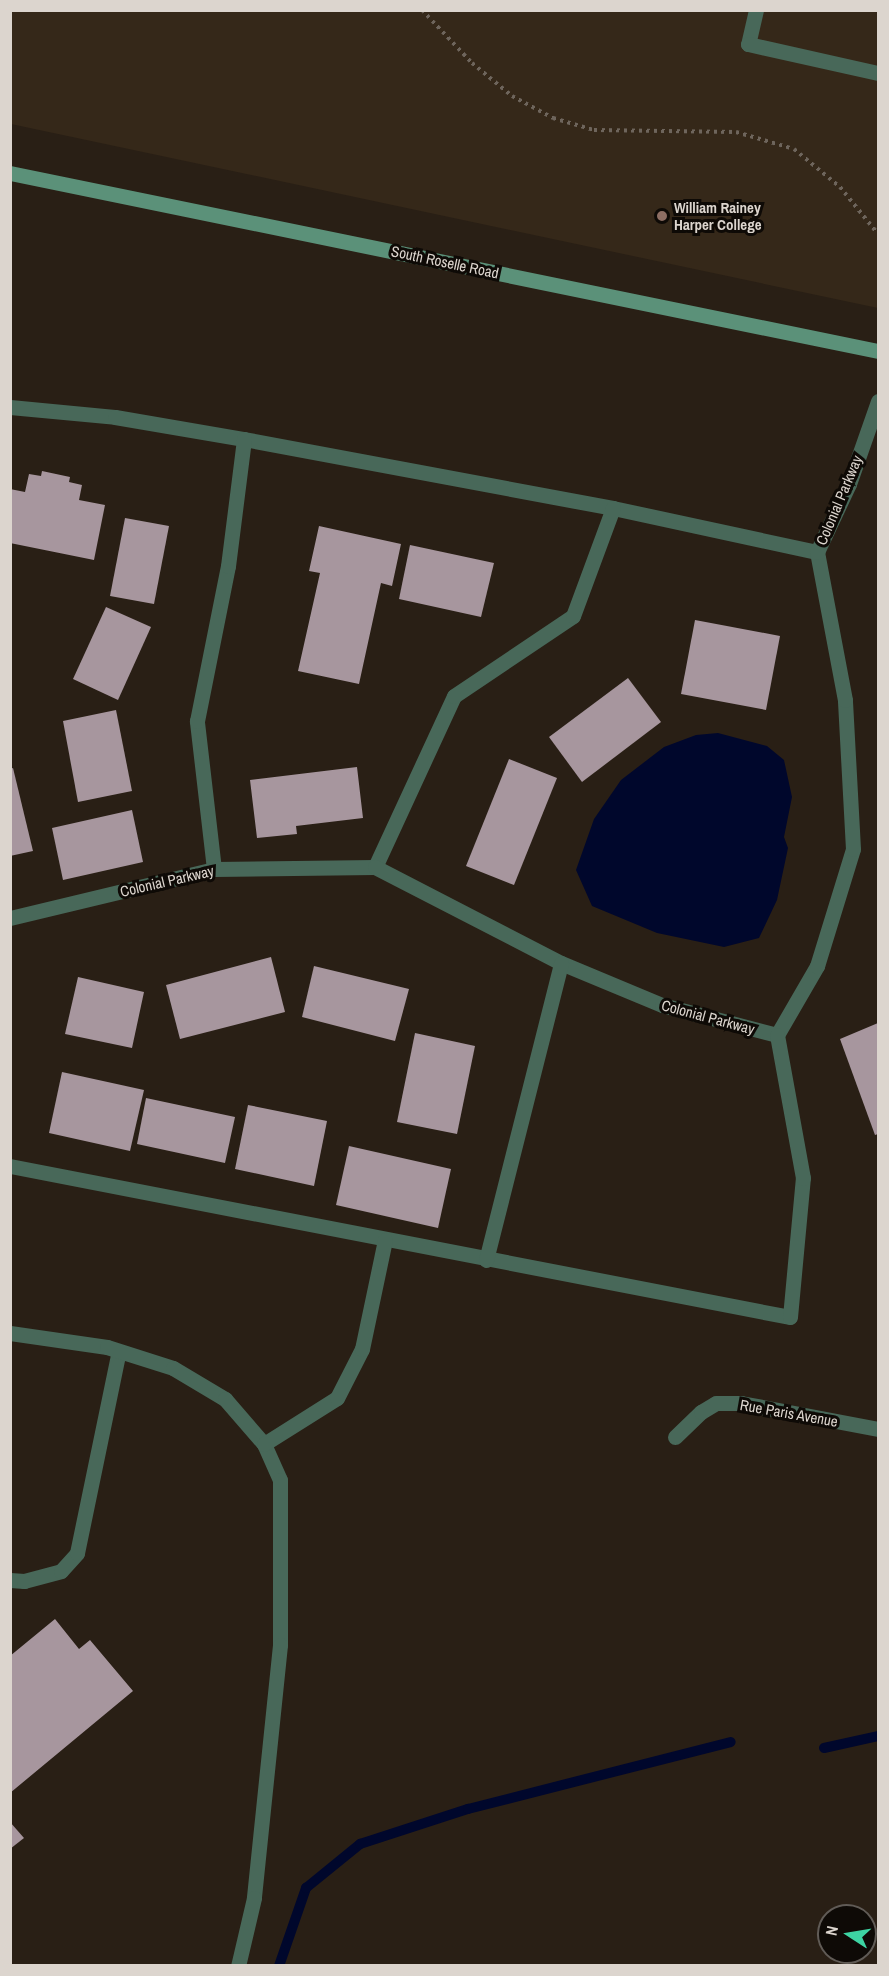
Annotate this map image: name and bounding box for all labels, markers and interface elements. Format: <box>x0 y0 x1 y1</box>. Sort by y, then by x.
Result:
place label: William Rainey Harper College <box>674 198 761 233</box>
marker: William Rainey Harper College <box>655 209 669 223</box>
street label: South Roselle Road <box>390 242 500 282</box>
street label: Colonial Parkway <box>812 452 866 548</box>
street label: Colonial Parkway <box>118 861 216 901</box>
street label: Colonial Parkway <box>659 996 757 1038</box>
street label: Rue Paris Avenue <box>738 1395 840 1431</box>
north arrow <box>817 1904 877 1964</box>
text: N <box>820 1924 843 1938</box>

